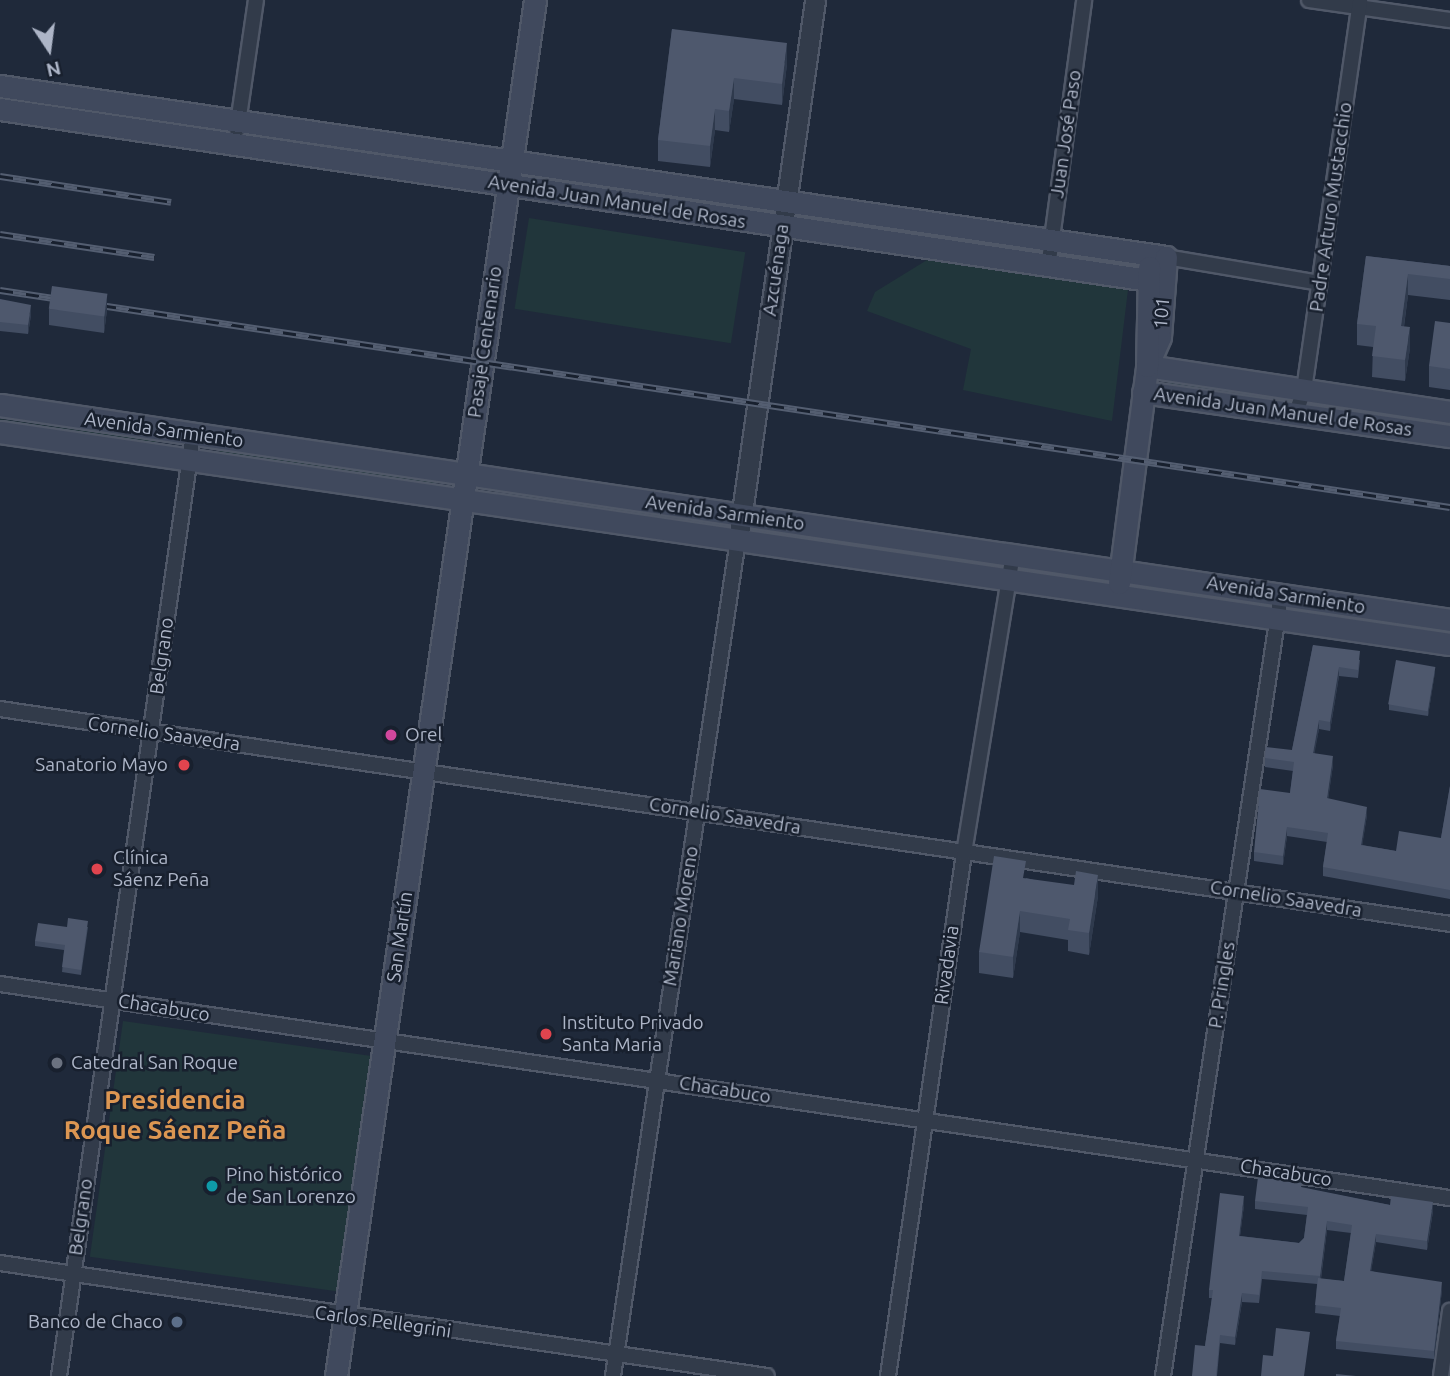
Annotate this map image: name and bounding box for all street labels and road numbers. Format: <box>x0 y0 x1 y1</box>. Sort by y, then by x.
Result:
street label: Juan José Paso <box>1046 69 1086 199</box>
street label: Padre Arturo Mustacchio <box>1305 101 1357 313</box>
street label: Avenida Juan Manuel de Rosas <box>487 170 747 234</box>
street label: Azcuénaga <box>758 223 794 317</box>
street label: Pasaje Centenario <box>463 265 507 419</box>
street label: 101 <box>1149 296 1175 330</box>
street label: Avenida Juan Manuel de Rosas <box>1152 383 1414 441</box>
street label: Avenida Sarmiento <box>83 408 245 452</box>
street label: Avenida Sarmiento <box>644 491 806 535</box>
street label: Avenida Sarmiento <box>1205 571 1367 619</box>
street label: Belgrano <box>145 616 179 696</box>
street label: Cornelio Saavedra <box>86 712 242 756</box>
street label: Cornelio Saavedra <box>647 793 803 839</box>
street label: Mariano Moreno <box>659 844 703 988</box>
street label: Cornelio Saavedra <box>1208 876 1364 922</box>
street label: San Martín <box>382 890 418 984</box>
street label: Rivadavia <box>930 924 964 1006</box>
street label: P. Pringles <box>1204 940 1240 1030</box>
street label: Chacabuco <box>116 989 212 1027</box>
street label: Chacabuco <box>677 1071 773 1109</box>
street label: Chacabuco <box>1238 1154 1334 1192</box>
street label: Belgrano <box>64 1177 98 1257</box>
street label: Carlos Pellegrini <box>313 1301 453 1343</box>

